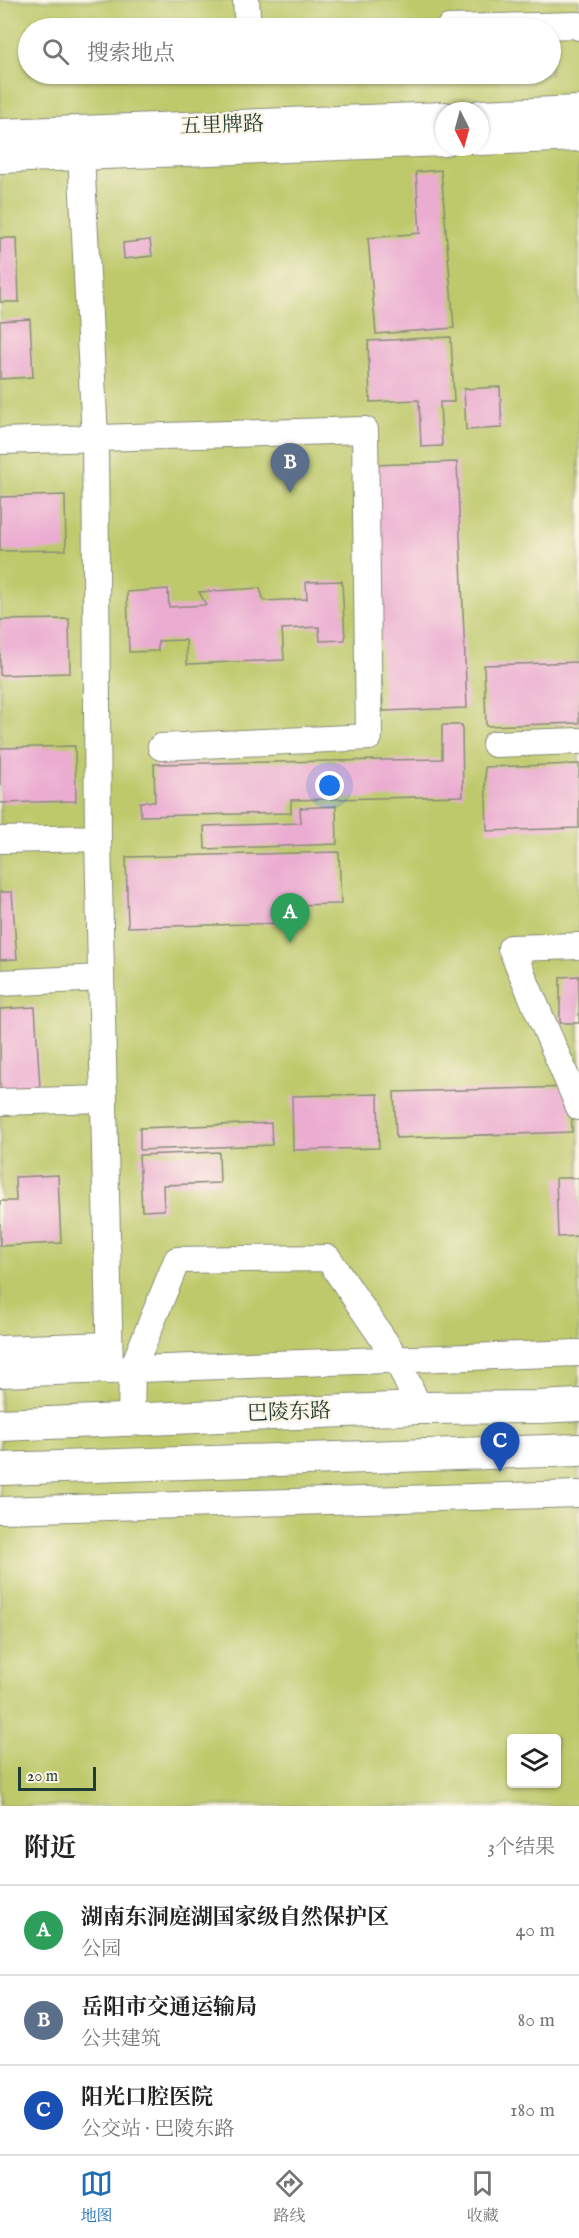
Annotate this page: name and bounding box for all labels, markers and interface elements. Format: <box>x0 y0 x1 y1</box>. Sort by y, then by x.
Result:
search box <box>18 18 561 84</box>
icon: search <box>39 35 72 68</box>
text: 搜索地点 <box>87 40 175 68</box>
north arrow <box>435 102 489 156</box>
street label: 五里牌路 <box>180 111 264 141</box>
pin: B <box>270 444 310 493</box>
your location <box>315 771 344 800</box>
pin: A <box>270 894 310 943</box>
street label: 巴陵东路 <box>247 1398 331 1428</box>
pin: C <box>480 1422 520 1472</box>
map controls <box>507 1734 561 1788</box>
button: layers <box>507 1734 561 1788</box>
scale bar <box>18 1764 96 1792</box>
text: 20 m <box>27 1767 58 1787</box>
text: 附近 <box>24 1832 76 1865</box>
text: 3个结果 <box>488 1835 555 1860</box>
text: 湖南东洞庭湖国家级自然保护区 <box>81 1904 389 1932</box>
text: A <box>37 1918 50 1943</box>
text: 40 m <box>516 1918 555 1943</box>
text: 公园 <box>81 1937 121 1962</box>
text: 岳阳市交通运输局 <box>81 1994 257 2022</box>
text: B <box>37 2008 50 2033</box>
text: 80 m <box>518 2008 555 2033</box>
text: 公共建筑 <box>81 2027 161 2052</box>
text: 阳光口腔医院 <box>81 2084 213 2112</box>
text: C <box>36 2098 51 2123</box>
text: 180 m <box>510 2098 555 2123</box>
text: 公交站 · 巴陵东路 <box>81 2117 234 2142</box>
tab: 地图 <box>80 2167 113 2227</box>
tab: 路线 <box>273 2167 306 2227</box>
tab: 收藏 <box>466 2167 499 2227</box>

